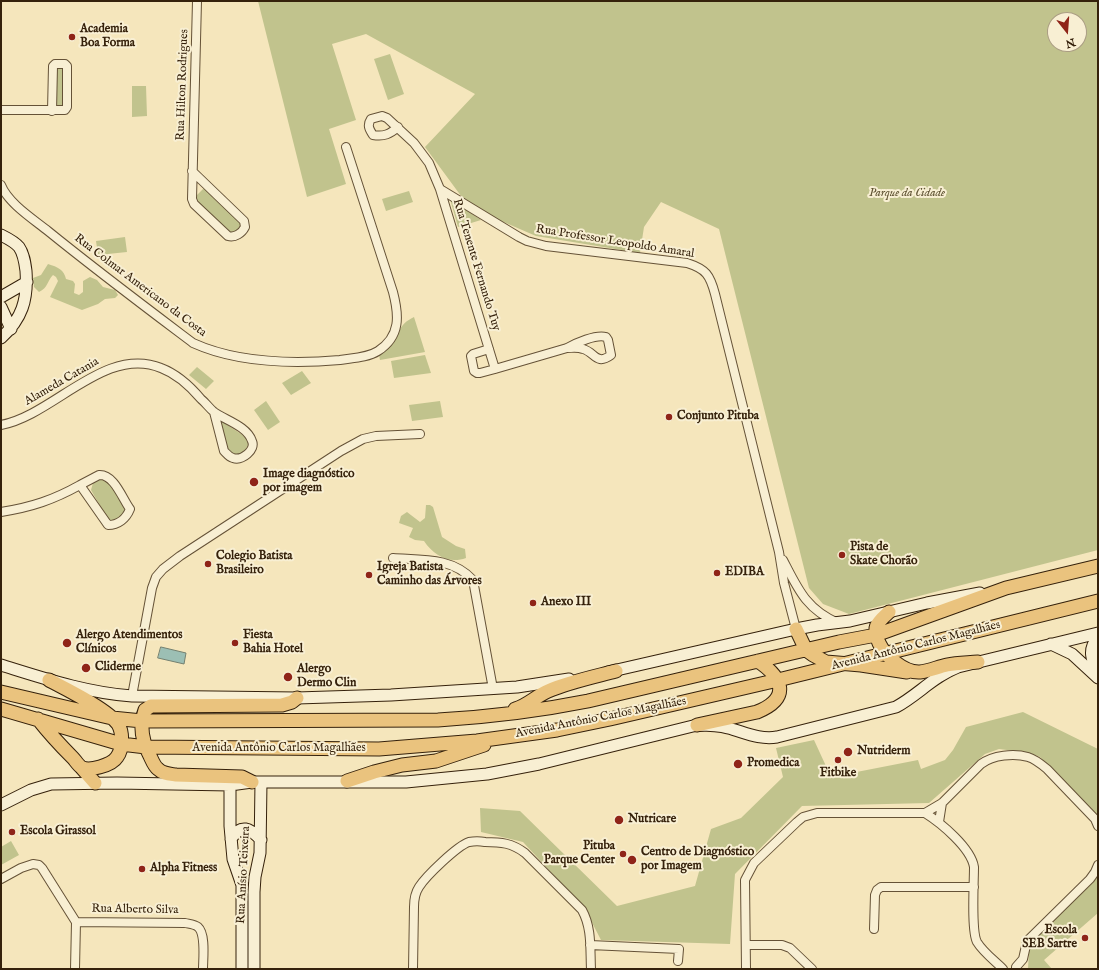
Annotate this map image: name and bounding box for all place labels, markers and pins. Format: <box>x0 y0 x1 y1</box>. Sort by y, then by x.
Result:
place label: Academia Boa Forma <box>80 23 135 51</box>
marker: Academia Boa Forma <box>67 32 77 42</box>
place label: Conjunto Pituba <box>677 410 759 424</box>
marker: Conjunto Pituba <box>664 412 674 422</box>
place label: Image diagnóstico por imagem <box>263 468 355 496</box>
marker: Image diagnóstico por imagem <box>248 476 260 488</box>
place label: Pista de Skate Chorão <box>850 541 917 569</box>
place label: Colegio Batista Brasileiro <box>216 550 292 578</box>
marker: Pista de Skate Chorão <box>837 550 847 560</box>
marker: Colegio Batista Brasileiro <box>203 559 213 569</box>
place label: Igreja Batista Caminho das Árvores <box>377 561 482 589</box>
place label: EDIBA <box>725 566 764 580</box>
marker: EDIBA <box>712 568 722 578</box>
marker: Igreja Batista Caminho das Árvores <box>364 570 374 580</box>
place label: Anexo III <box>541 596 591 610</box>
marker: Anexo III <box>528 598 538 608</box>
place label: Alergo Atendimentos Clínicos <box>76 629 182 657</box>
place label: Fiesta Bahia Hotel <box>243 629 303 657</box>
marker: Alergo Atendimentos Clínicos <box>61 637 73 649</box>
marker: Fiesta Bahia Hotel <box>230 638 240 648</box>
place label: Cliderme <box>95 661 141 675</box>
marker: Cliderme <box>80 662 92 674</box>
place label: Alergo Dermo Clin <box>297 663 356 691</box>
marker: Alergo Dermo Clin <box>282 671 294 683</box>
place label: Nutriderm <box>857 745 911 759</box>
marker: Nutriderm <box>842 746 854 758</box>
marker: Fitbike <box>833 755 843 765</box>
place label: Promedica <box>747 757 799 771</box>
marker: Promedica <box>732 758 744 770</box>
place label: Fitbike <box>820 767 856 781</box>
place label: Nutricare <box>628 813 676 827</box>
marker: Nutricare <box>613 814 625 826</box>
place label: Escola Girassol <box>20 825 96 839</box>
marker: Escola Girassol <box>7 827 17 837</box>
place label: Pituba Parque Center <box>544 840 615 868</box>
place label: Centro de Diagnóstico por Imagem <box>641 846 754 874</box>
marker: Pituba Parque Center <box>618 849 628 859</box>
marker: Centro de Diagnóstico por Imagem <box>626 854 638 866</box>
place label: Alpha Fitness <box>150 862 217 876</box>
marker: Alpha Fitness <box>137 864 147 874</box>
place label: Escola SEB Sartre <box>1022 924 1077 952</box>
marker: Escola SEB Sartre <box>1080 933 1090 943</box>

